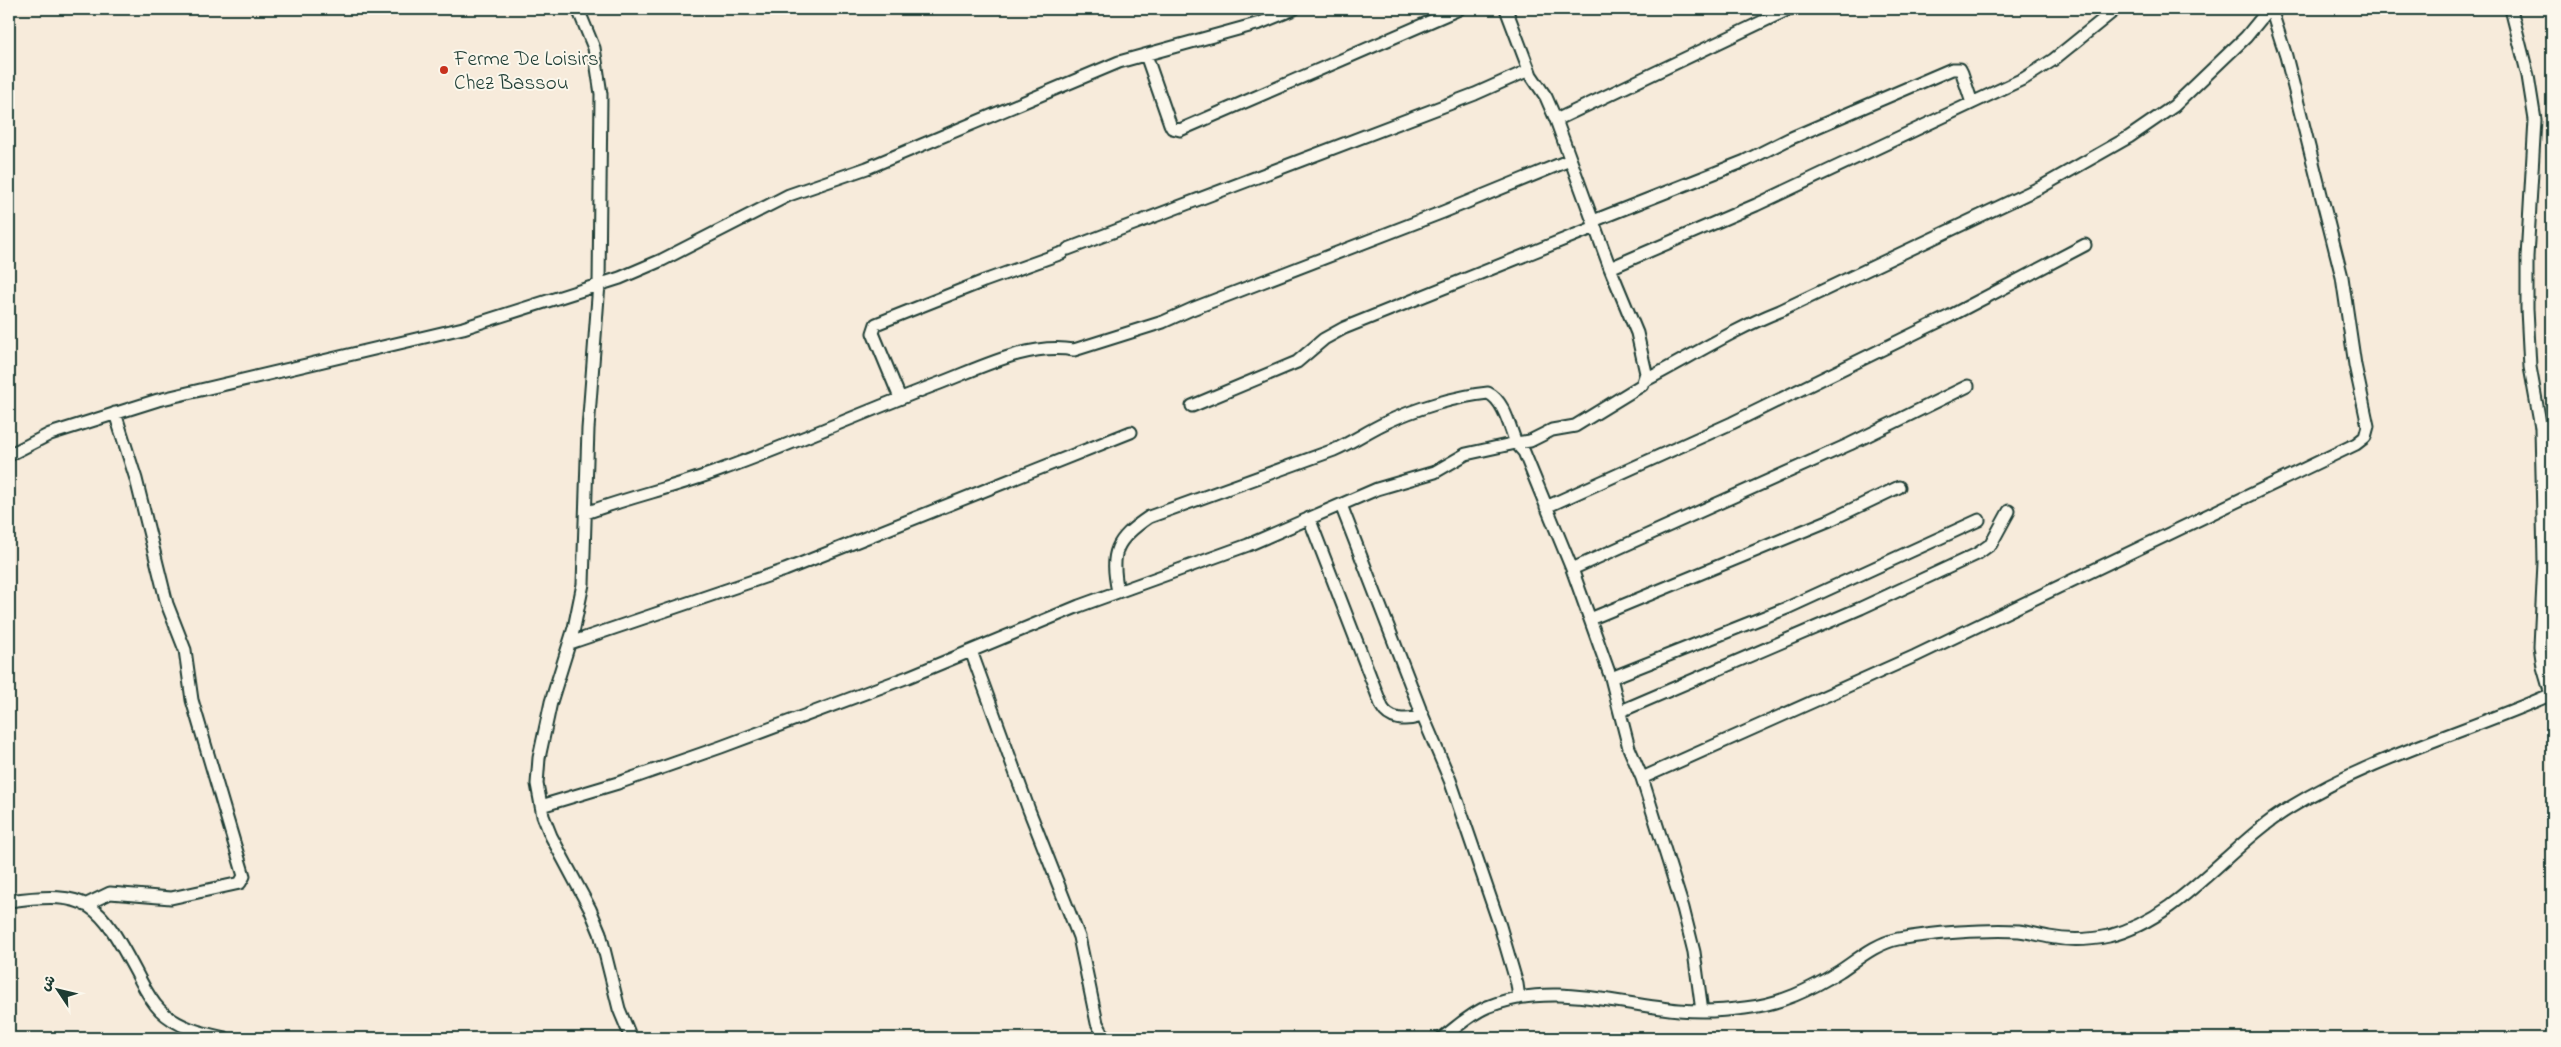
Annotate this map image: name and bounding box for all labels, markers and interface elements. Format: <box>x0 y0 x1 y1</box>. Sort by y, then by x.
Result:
place label: Ferme De Loisirs Chez Bassou <box>453 45 599 99</box>
marker: Ferme De Loisirs Chez Bassou <box>438 64 450 76</box>
north arrow <box>32 964 82 1014</box>
text: ش <box>36 971 62 996</box>

